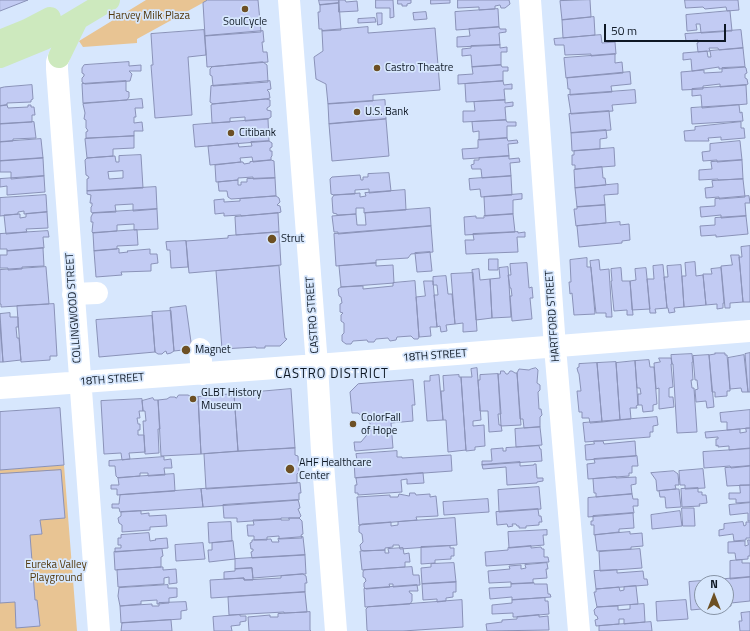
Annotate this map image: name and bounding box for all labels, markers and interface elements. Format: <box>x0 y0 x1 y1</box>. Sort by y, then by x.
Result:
marker: SoulCycle <box>240 4 250 14</box>
park label: Harvey Milk Plaza <box>108 9 190 23</box>
place label: SoulCycle <box>223 15 267 29</box>
scale bar <box>606 16 728 42</box>
text: 50 m <box>611 21 637 40</box>
place label: Castro Theatre <box>385 61 453 75</box>
marker: Castro Theatre <box>372 63 382 73</box>
place label: U.S. Bank <box>365 105 409 119</box>
marker: U.S. Bank <box>352 107 362 117</box>
place label: Citibank <box>239 126 276 140</box>
marker: Citibank <box>226 128 236 138</box>
place label: Strut <box>281 232 304 246</box>
marker: Strut <box>266 233 278 245</box>
street label: COLLINGWOOD STREET <box>64 252 84 364</box>
street label: HARTFORD STREET <box>543 270 563 362</box>
street label: CASTRO STREET <box>304 276 322 354</box>
place label: Magnet <box>195 343 231 357</box>
marker: Magnet <box>180 344 192 356</box>
street label: 18TH STREET <box>402 347 468 365</box>
district label: CASTRO DISTRICT <box>275 367 389 383</box>
street label: 18TH STREET <box>79 371 145 389</box>
place label: GLBT History Museum <box>201 386 262 412</box>
marker: GLBT History Museum <box>188 394 198 404</box>
place label: ColorFall of Hope <box>361 411 401 437</box>
marker: ColorFall of Hope <box>348 419 358 429</box>
place label: AHF Healthcare Center <box>299 456 371 482</box>
marker: AHF Healthcare Center <box>284 463 296 475</box>
park label: Eureka Valley Playground <box>25 558 87 584</box>
north arrow <box>694 575 734 615</box>
text: N <box>710 576 718 592</box>

